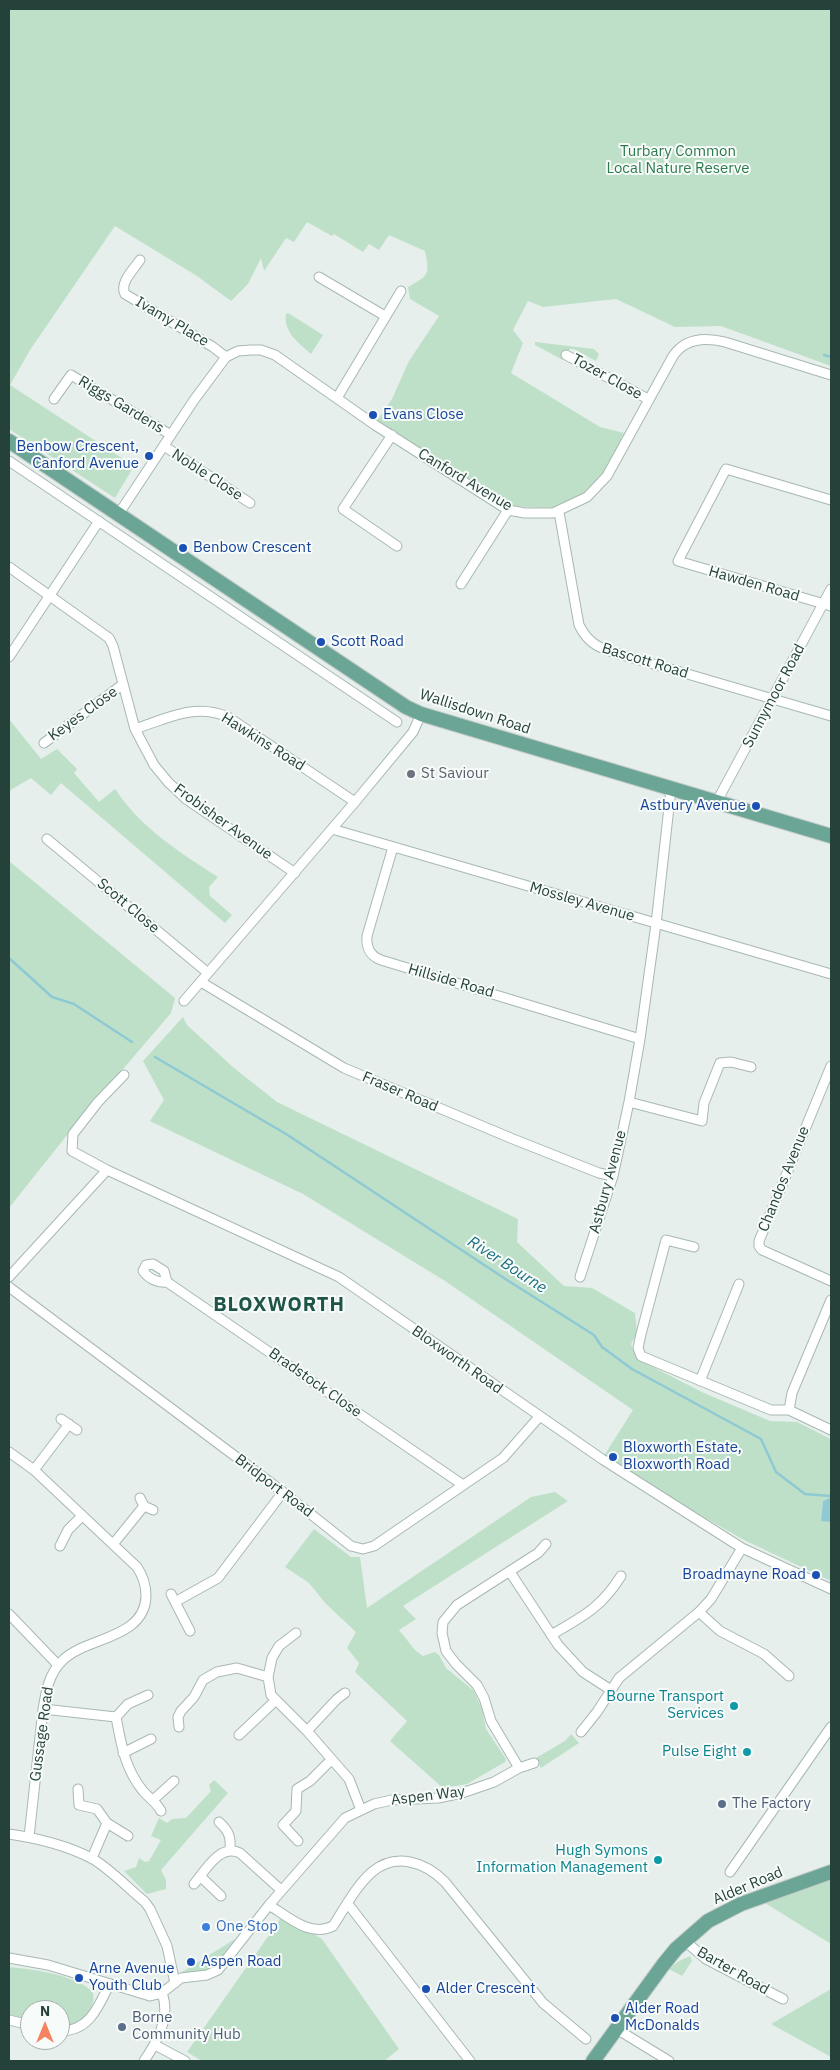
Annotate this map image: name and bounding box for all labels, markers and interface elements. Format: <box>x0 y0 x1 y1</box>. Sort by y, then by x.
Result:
park label: Turbary Common Local Nature Reserve <box>607 143 749 178</box>
street label: Ivamy Place <box>132 293 212 351</box>
street label: Tozer Close <box>569 350 645 404</box>
street label: Riggs Gardens <box>75 372 167 438</box>
place label: Evans Close <box>383 406 464 424</box>
marker: Evans Close <box>367 409 379 421</box>
place label: Benbow Crescent, Canford Avenue <box>17 438 139 473</box>
street label: Noble Close <box>168 445 246 505</box>
street label: Canford Avenue <box>415 445 515 515</box>
marker: Benbow Crescent, Canford Avenue <box>143 450 155 462</box>
place label: Benbow Crescent <box>193 539 311 557</box>
marker: Benbow Crescent <box>177 542 189 554</box>
street label: Hawden Road <box>707 562 801 606</box>
place label: Scott Road <box>331 633 404 651</box>
marker: Scott Road <box>315 636 327 648</box>
street label: Bascott Road <box>600 639 690 683</box>
street label: Sunnymoor Road <box>739 641 809 751</box>
street label: Keyes Close <box>45 683 121 745</box>
street label: Wallisdown Road <box>417 686 533 738</box>
street label: Hawkins Road <box>218 709 308 775</box>
place label: St Saviour <box>421 765 489 783</box>
marker: St Saviour <box>405 768 417 780</box>
street label: Frobisher Avenue <box>170 780 276 864</box>
place label: Astbury Avenue <box>640 797 746 815</box>
marker: Astbury Avenue <box>750 800 762 812</box>
street label: Scott Close <box>93 875 163 937</box>
street label: Mossley Avenue <box>527 878 637 926</box>
street label: Hillside Road <box>406 960 496 1002</box>
street label: Fraser Road <box>359 1068 441 1116</box>
street label: Chandos Avenue <box>755 1124 813 1234</box>
street label: Astbury Avenue <box>586 1128 630 1236</box>
water label: River Bourne <box>464 1232 550 1298</box>
district label: BLOXWORTH <box>212 1293 346 1317</box>
street label: Bloxworth Road <box>408 1322 506 1398</box>
street label: Bradstock Close <box>265 1344 365 1422</box>
place label: Bloxworth Estate, Bloxworth Road <box>623 1439 742 1474</box>
street label: Bridport Road <box>231 1451 317 1521</box>
marker: Bloxworth Estate, Bloxworth Road <box>607 1451 619 1463</box>
place label: Broadmayne Road <box>682 1566 806 1584</box>
marker: Broadmayne Road <box>810 1569 822 1581</box>
street label: Gussage Road <box>26 1685 58 1783</box>
place label: Bourne Transport Services <box>606 1688 724 1723</box>
marker: Bourne Transport Services <box>728 1700 740 1712</box>
place label: Pulse Eight <box>662 1743 737 1761</box>
marker: Pulse Eight <box>741 1746 753 1758</box>
street label: Aspen Way <box>390 1783 466 1809</box>
place label: The Factory <box>732 1795 811 1813</box>
marker: The Factory <box>716 1798 728 1810</box>
place label: Hugh Symons Information Management <box>476 1842 648 1877</box>
marker: Hugh Symons Information Management <box>652 1854 664 1866</box>
street label: Alder Road <box>710 1863 786 1909</box>
place label: One Stop <box>216 1918 278 1936</box>
marker: One Stop <box>200 1921 212 1933</box>
street label: Barter Road <box>694 1943 772 1999</box>
place label: Aspen Road <box>201 1953 281 1971</box>
marker: Aspen Road <box>185 1956 197 1968</box>
place label: Arne Avenue Youth Club <box>89 1960 174 1995</box>
marker: Arne Avenue Youth Club <box>73 1972 85 1984</box>
place label: Alder Crescent <box>436 1980 535 1998</box>
marker: Alder Crescent <box>420 1983 432 1995</box>
north arrow <box>20 2000 70 2050</box>
place label: Alder Road McDonalds <box>625 2000 700 2035</box>
text: N <box>40 2002 50 2020</box>
place label: Borne Community Hub <box>132 2009 241 2044</box>
marker: Alder Road McDonalds <box>609 2012 621 2024</box>
marker: Borne Community Hub <box>116 2021 128 2033</box>

